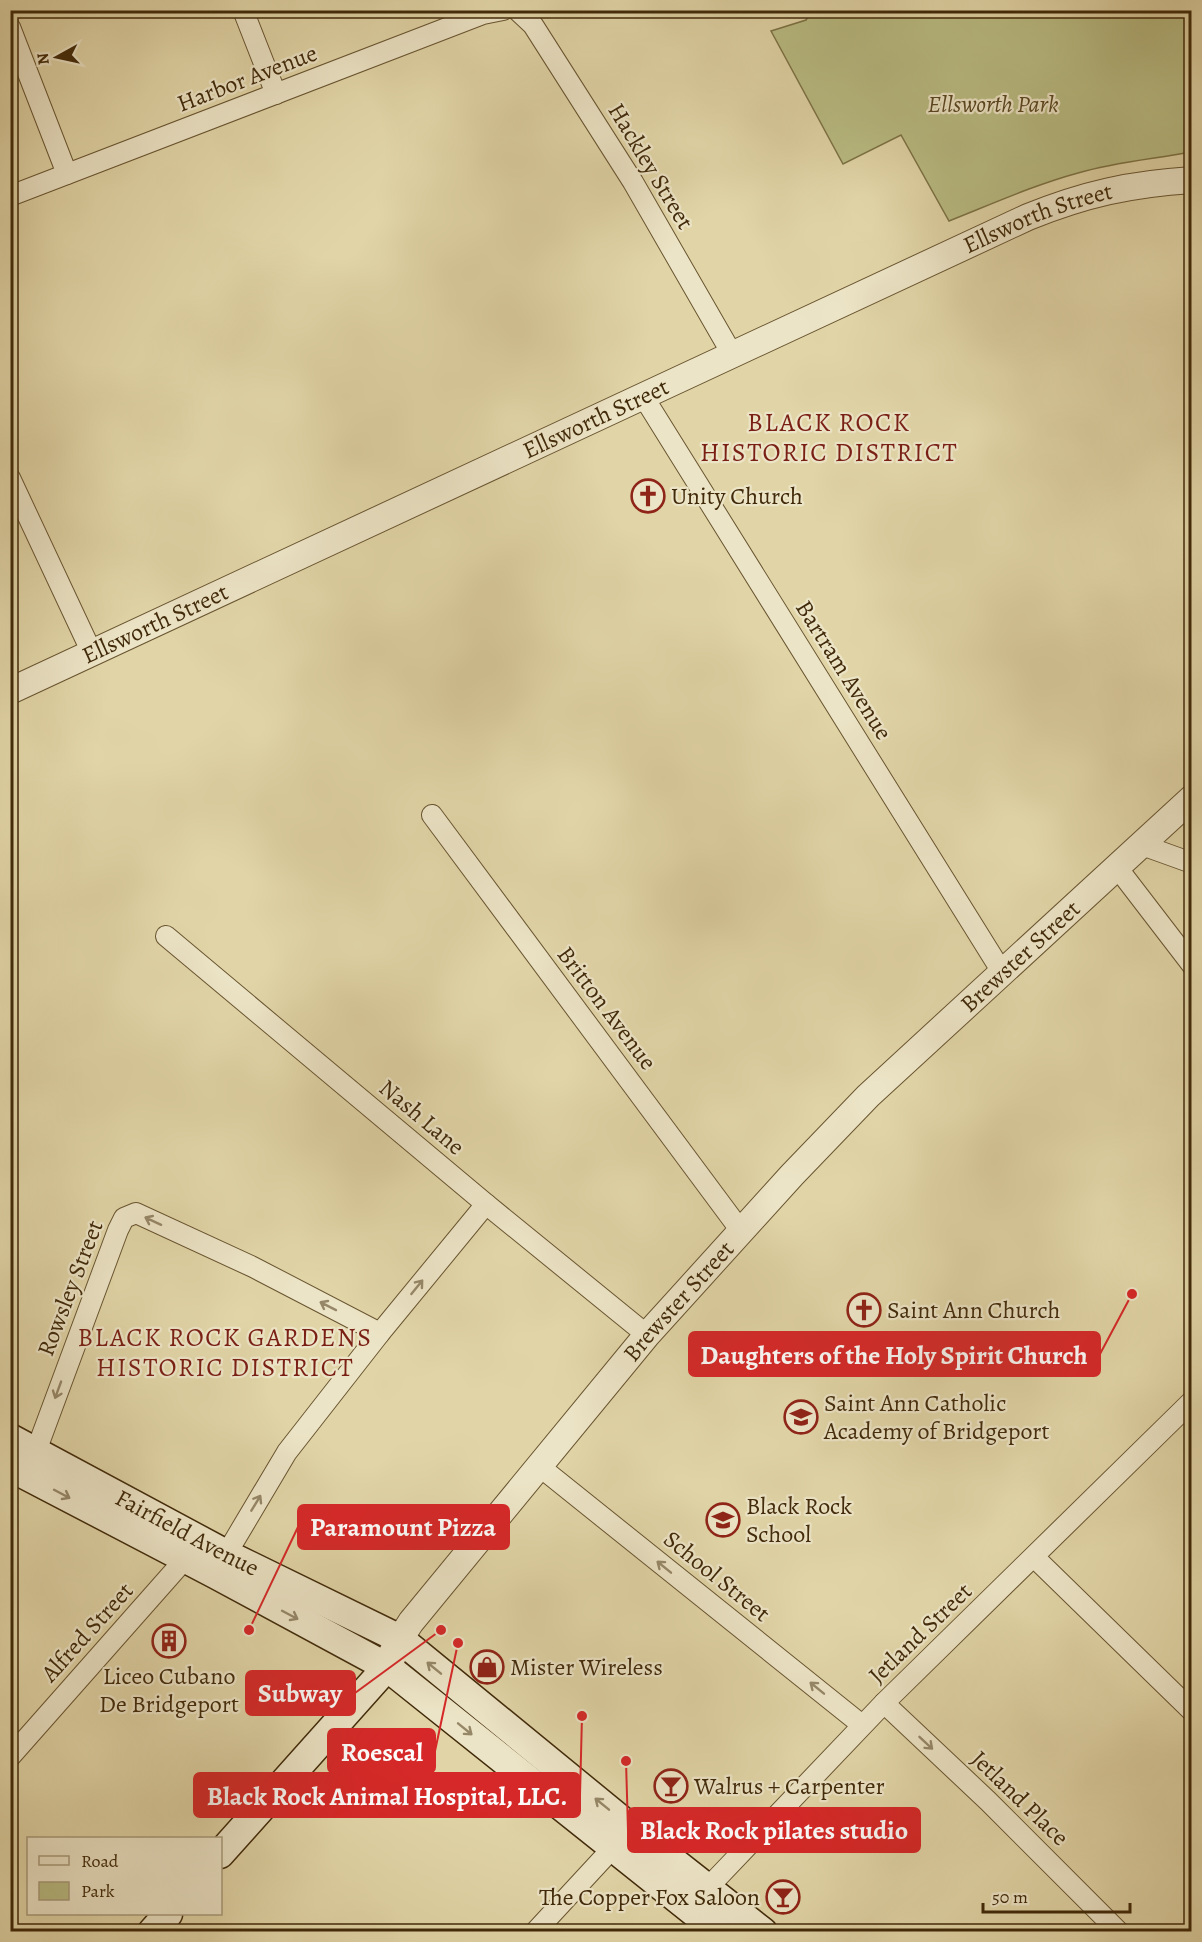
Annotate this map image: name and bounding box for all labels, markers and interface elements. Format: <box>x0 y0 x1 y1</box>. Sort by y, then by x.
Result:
north arrow <box>27 27 87 87</box>
street label: Harbor Avenue <box>172 37 322 119</box>
text: N <box>31 51 55 66</box>
park label: Ellsworth Park <box>927 88 1059 120</box>
street label: Hackley Street <box>601 97 701 235</box>
street label: Ellsworth Street <box>958 175 1115 261</box>
street label: Ellsworth Street <box>517 370 674 466</box>
district label: BLACK ROCK HISTORIC DISTRICT <box>700 405 958 470</box>
church icon: Unity Church <box>630 478 666 514</box>
place label: Unity Church <box>671 480 803 512</box>
street label: Ellsworth Street <box>77 576 233 671</box>
street label: Bartram Avenue <box>788 594 900 746</box>
street label: Brewster Street <box>953 893 1087 1019</box>
street label: Britton Avenue <box>550 940 664 1076</box>
street label: Nash Lane <box>372 1072 472 1162</box>
one-way arrow <box>144 1214 162 1226</box>
street label: Rowsley Street <box>29 1215 111 1361</box>
street label: Brewster Street <box>616 1234 741 1368</box>
one-way arrow <box>411 1280 424 1296</box>
church icon: Saint Ann Church <box>846 1292 882 1328</box>
place label: Saint Ann Church <box>887 1294 1061 1326</box>
one-way arrow <box>320 1300 338 1311</box>
district label: BLACK ROCK GARDENS HISTORIC DISTRICT <box>78 1320 372 1385</box>
callout: Daughters of the Holy Spirit Church <box>689 1332 1100 1376</box>
text: Daughters of the Holy Spirit Church <box>700 1338 1088 1373</box>
one-way arrow <box>52 1380 63 1399</box>
place label: Saint Ann Catholic Academy of Bridgeport <box>823 1387 1050 1447</box>
school or university icon: Saint Ann Catholic Academy of Bridgeport <box>783 1399 819 1435</box>
street label: Fairfield Avenue <box>110 1482 264 1584</box>
one-way arrow <box>53 1489 71 1501</box>
place label: Black Rock School <box>746 1490 852 1550</box>
one-way arrow <box>250 1495 262 1512</box>
school or university icon: Black Rock School <box>705 1502 741 1538</box>
callout: Paramount Pizza <box>298 1505 509 1549</box>
text: Paramount Pizza <box>310 1510 496 1545</box>
street label: School Street <box>657 1523 777 1629</box>
one-way arrow <box>657 1560 673 1573</box>
street label: Alfred Street <box>33 1575 140 1689</box>
street label: Jetland Street <box>861 1575 979 1691</box>
one-way arrow <box>281 1610 299 1621</box>
building icon: Liceo Cubano De Bridgeport <box>151 1623 187 1659</box>
shop icon: Mister Wireless <box>469 1649 505 1685</box>
place label: Mister Wireless <box>510 1651 663 1683</box>
place label: Liceo Cubano De Bridgeport <box>99 1660 239 1720</box>
one-way arrow <box>426 1661 442 1674</box>
callout: Subway <box>246 1671 355 1715</box>
text: Subway <box>258 1676 343 1711</box>
one-way arrow <box>809 1682 825 1695</box>
one-way arrow <box>457 1723 473 1736</box>
callout: Roescal <box>328 1729 435 1773</box>
text: Roescal <box>341 1735 423 1770</box>
one-way arrow <box>919 1736 934 1750</box>
street label: Jetland Place <box>964 1743 1076 1853</box>
bar icon: Walrus + Carpenter <box>653 1768 689 1804</box>
place label: Walrus + Carpenter <box>693 1770 885 1802</box>
callout: Black Rock Animal Hospital, LLC. <box>194 1773 580 1817</box>
text: Black Rock Animal Hospital, LLC. <box>207 1779 567 1814</box>
one-way arrow <box>594 1798 610 1811</box>
callout: Black Rock pilates studio <box>628 1808 920 1852</box>
text: Black Rock pilates studio <box>640 1813 908 1848</box>
legend <box>27 1837 222 1915</box>
text: Road <box>81 1849 119 1873</box>
scale bar <box>983 1876 1130 1914</box>
text: Park <box>81 1879 115 1903</box>
bar icon: The Copper Fox Saloon <box>765 1879 801 1915</box>
place label: The Copper Fox Saloon <box>539 1881 760 1913</box>
text: 50 m <box>992 1885 1028 1909</box>

